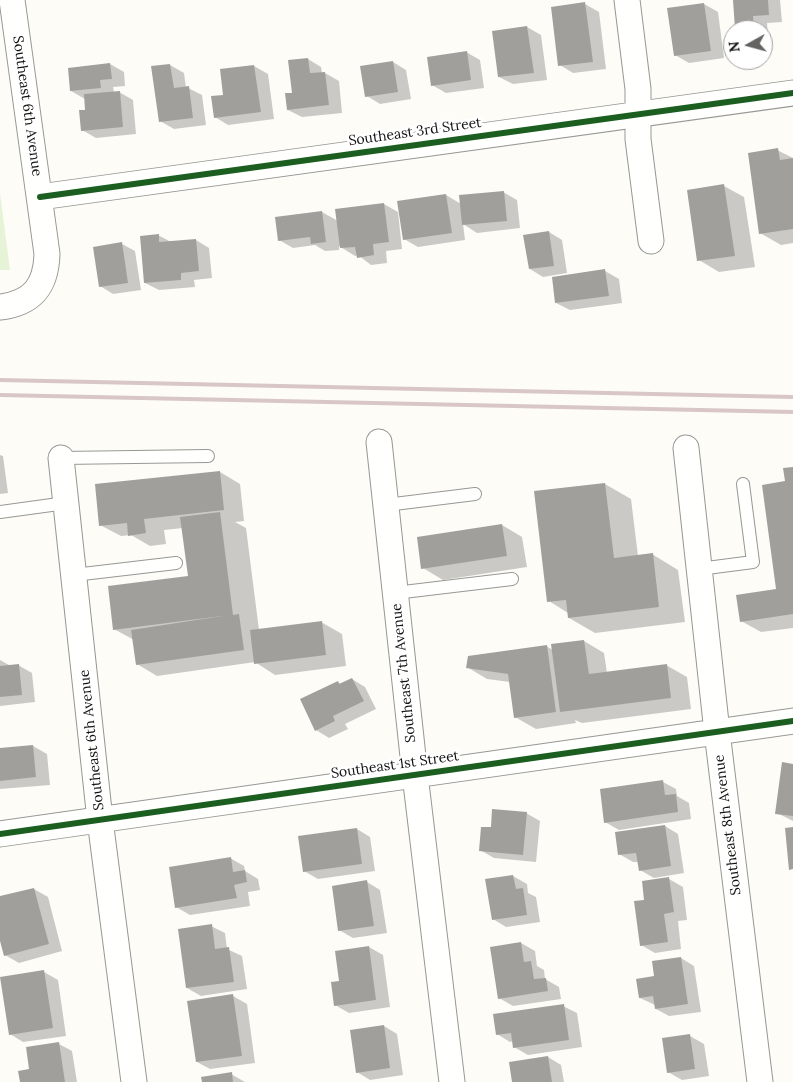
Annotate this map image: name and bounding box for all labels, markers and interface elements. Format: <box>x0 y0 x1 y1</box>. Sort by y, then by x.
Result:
north arrow <box>723 20 773 70</box>
street label: Southeast 6th Avenue <box>9 35 45 177</box>
text: N <box>725 40 744 53</box>
street label: Southeast 3rd Street <box>347 114 483 150</box>
street label: Southeast 7th Avenue <box>388 602 420 744</box>
street label: Southeast 6th Avenue <box>76 669 108 811</box>
street label: Southeast 1st Street <box>330 748 460 782</box>
street label: Southeast 8th Avenue <box>711 754 745 896</box>

